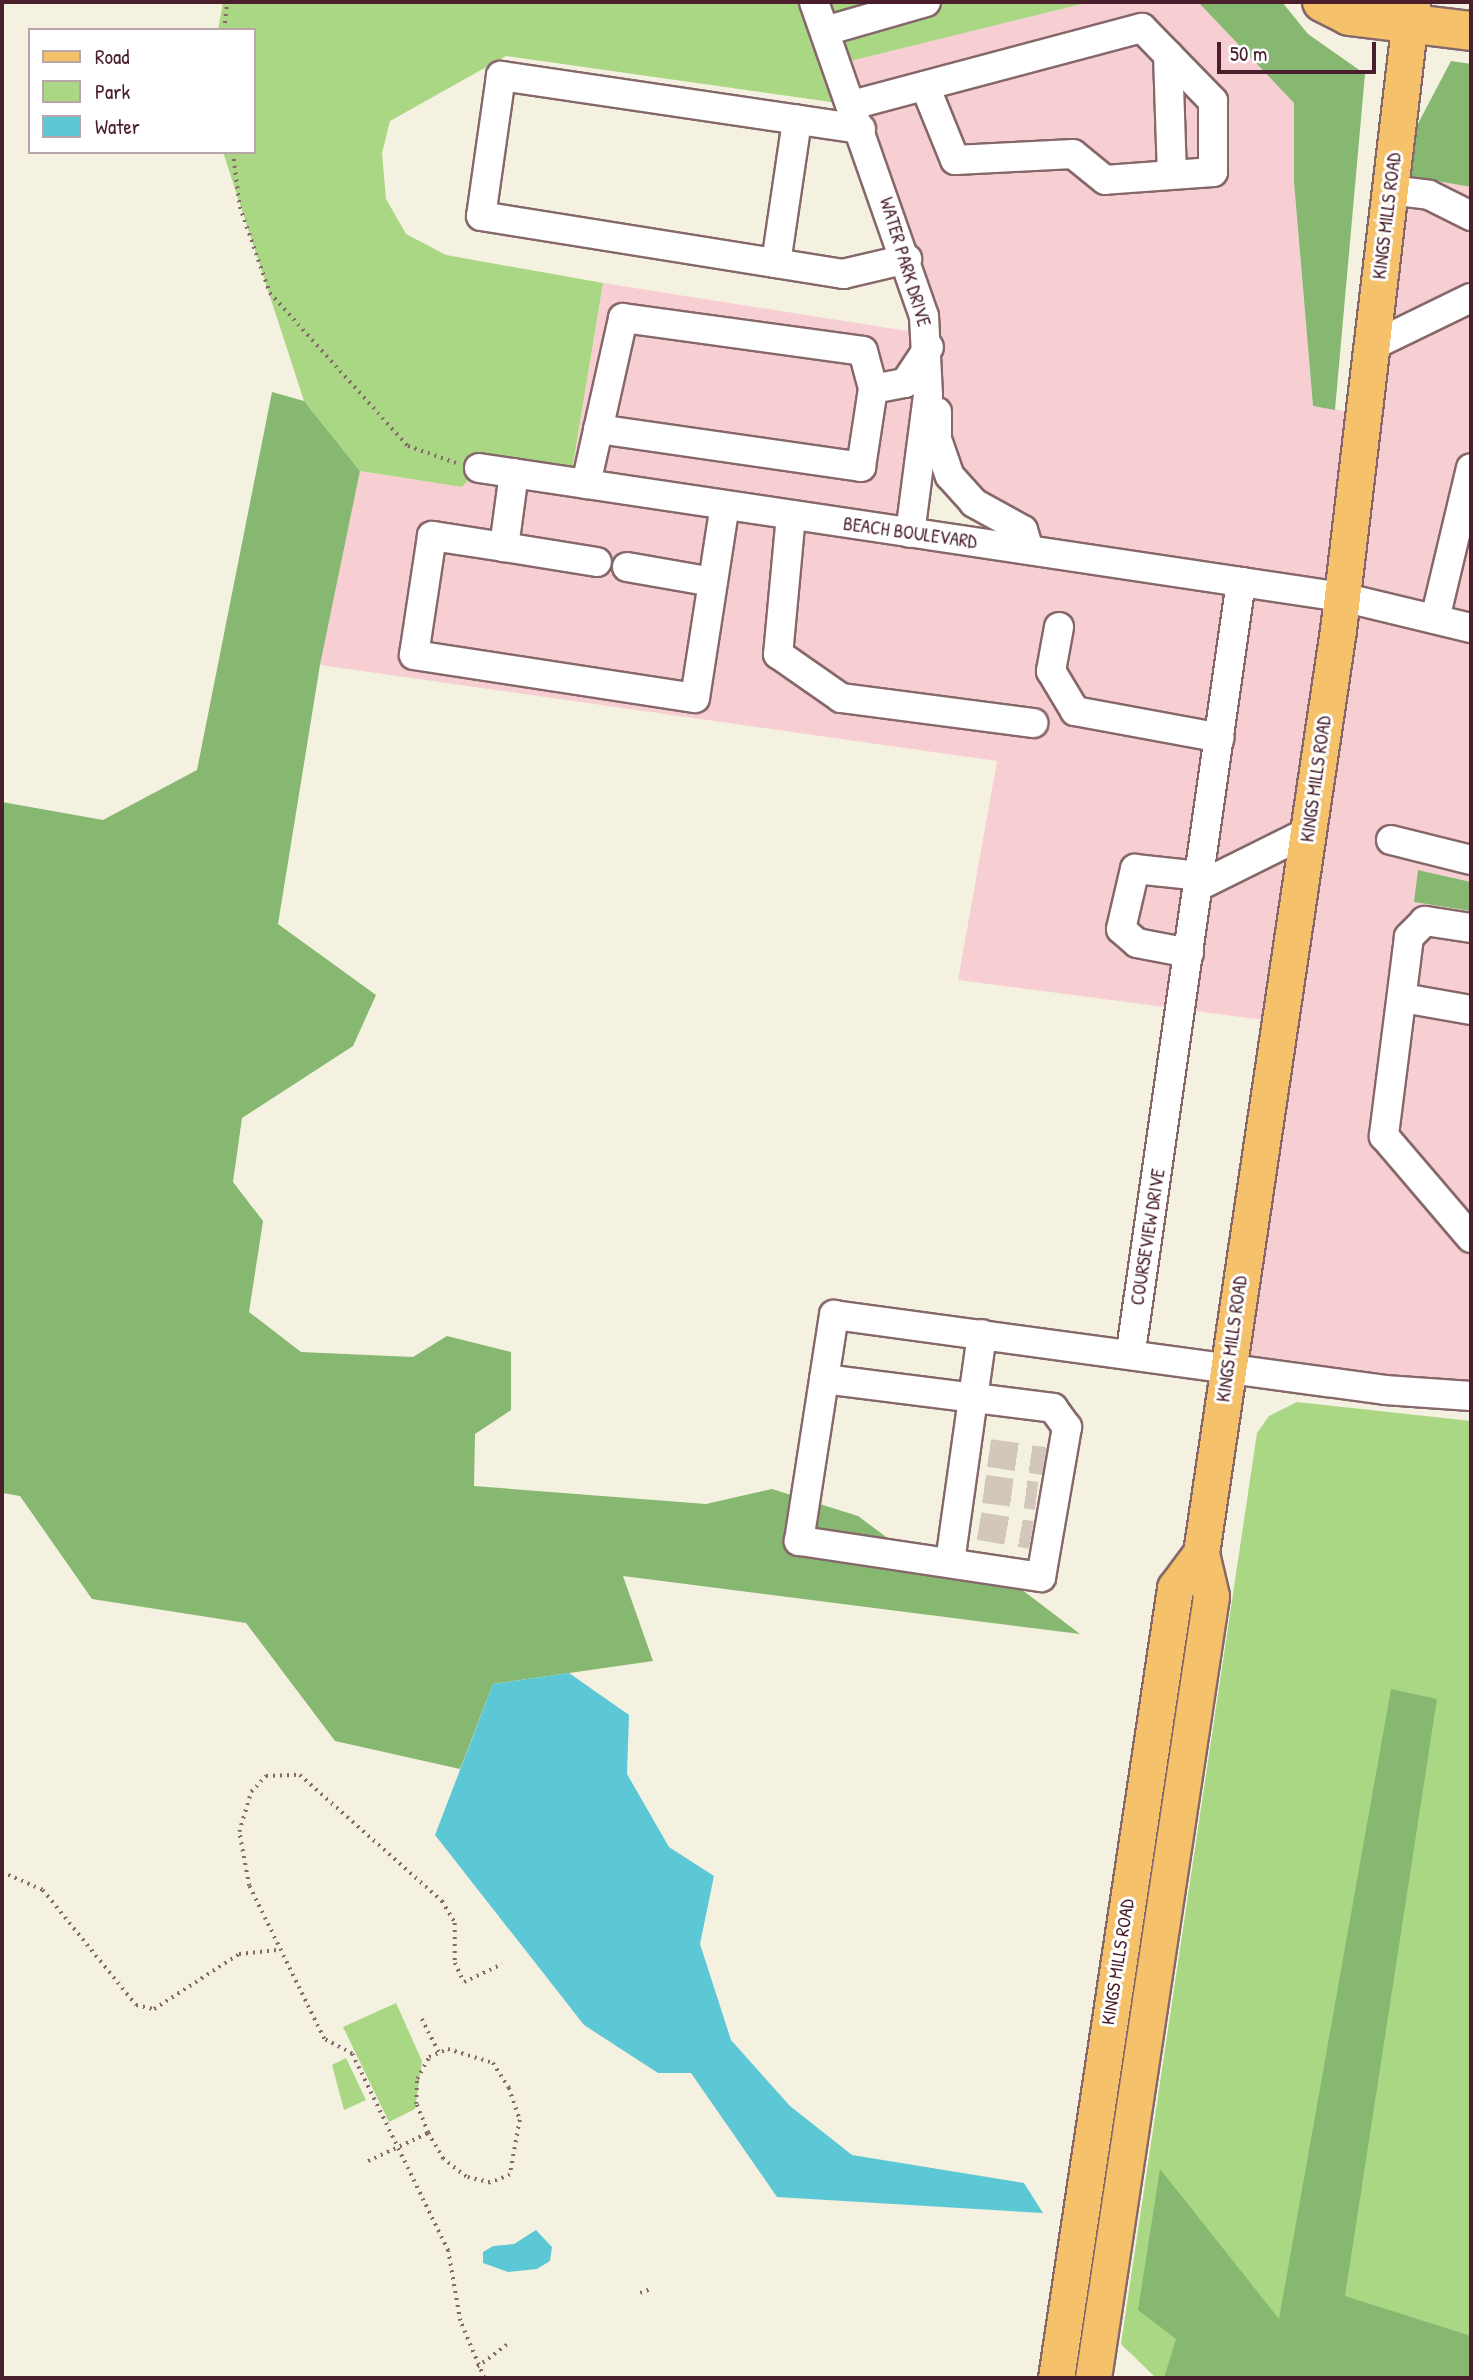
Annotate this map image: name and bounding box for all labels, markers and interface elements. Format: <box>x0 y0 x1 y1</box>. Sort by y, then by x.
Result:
legend <box>28 28 256 154</box>
scale bar <box>1221 28 1380 72</box>
text: 50 m <box>1230 39 1267 68</box>
text: Road <box>95 42 129 71</box>
text: Park <box>95 77 130 106</box>
text: Water <box>95 112 140 141</box>
street label: KINGS MILLS ROAD <box>1368 151 1406 281</box>
street label: WATER PARK DRIVE <box>875 195 935 329</box>
street label: BEACH BOULEVARD <box>842 512 978 554</box>
street label: KINGS MILLS ROAD <box>1296 714 1336 844</box>
street label: COURSEVIEW DRIVE <box>1126 1167 1170 1307</box>
street label: KINGS MILLS ROAD <box>1212 1274 1252 1404</box>
street label: KINGS MILLS ROAD <box>1097 1897 1139 2027</box>

